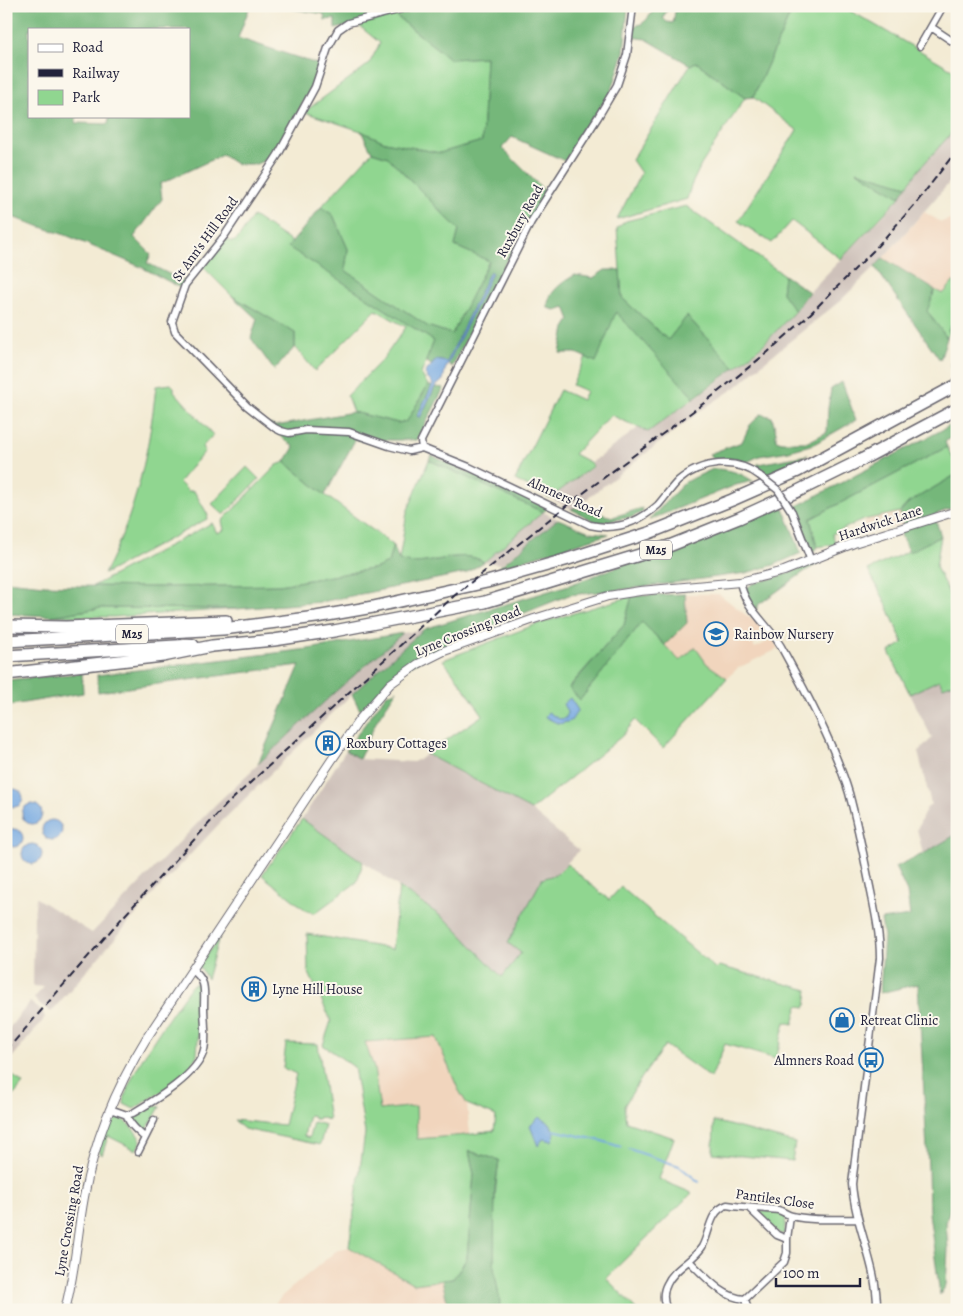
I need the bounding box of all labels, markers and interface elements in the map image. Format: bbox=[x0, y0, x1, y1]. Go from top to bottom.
legend bbox=[28, 28, 190, 118]
text: Road bbox=[72, 37, 104, 57]
text: Railway bbox=[72, 63, 120, 83]
text: Park bbox=[72, 87, 101, 107]
street label: Ruxbury Road bbox=[492, 181, 548, 261]
street label: St Ann's Hill Road bbox=[168, 192, 243, 285]
street label: Almners Road bbox=[524, 472, 606, 522]
street label: Hardwick Lane bbox=[836, 501, 924, 545]
road number: M25 bbox=[640, 540, 672, 560]
street label: Lyne Crossing Road bbox=[412, 601, 524, 661]
school or university icon: Rainbow Nursery bbox=[703, 621, 729, 647]
road number: M25 bbox=[116, 624, 148, 644]
place label: Rainbow Nursery bbox=[734, 625, 834, 644]
building icon: Roxbury Cottages bbox=[315, 730, 341, 756]
place label: Roxbury Cottages bbox=[346, 734, 447, 753]
building icon: Lyne Hill House bbox=[241, 976, 267, 1002]
place label: Lyne Hill House bbox=[272, 980, 363, 999]
shop icon: Retreat Clinic bbox=[829, 1007, 855, 1033]
place label: Retreat Clinic bbox=[860, 1011, 938, 1030]
bus stop icon: Almners Road bbox=[858, 1047, 884, 1073]
place label: Almners Road bbox=[773, 1051, 854, 1070]
street label: Lyne Crossing Road bbox=[50, 1164, 88, 1278]
street label: Pantiles Close bbox=[734, 1184, 816, 1214]
scale bar bbox=[776, 1256, 859, 1288]
text: 100 m bbox=[783, 1263, 820, 1283]

